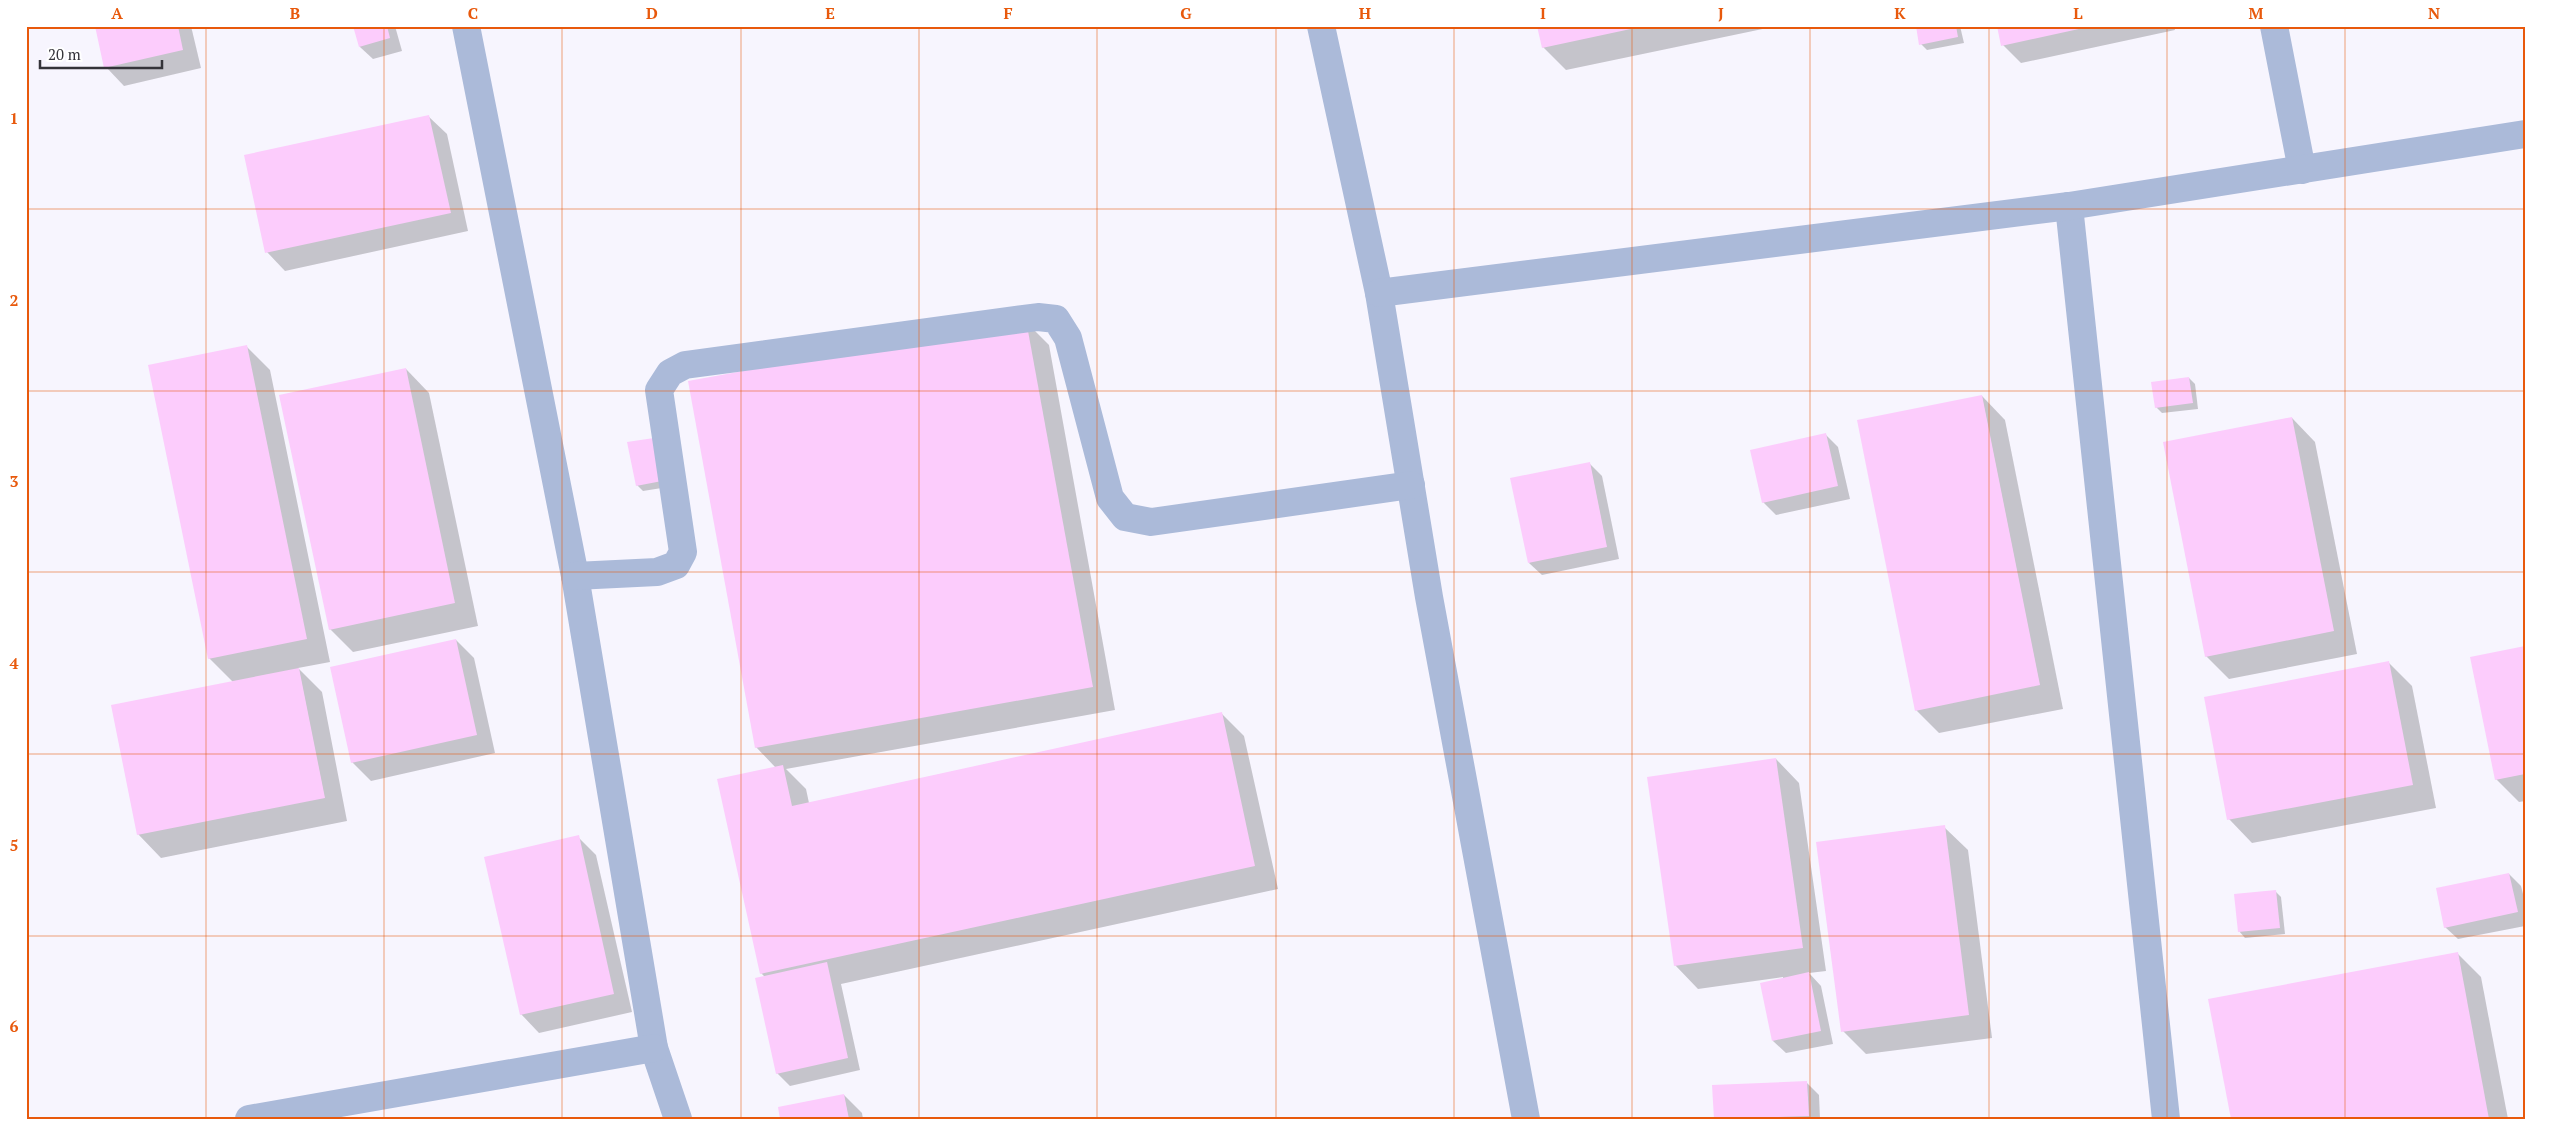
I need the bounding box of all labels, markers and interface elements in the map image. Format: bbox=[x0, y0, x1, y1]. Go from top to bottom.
text: A bbox=[111, 2, 123, 24]
text: B bbox=[290, 2, 300, 24]
text: C bbox=[468, 2, 478, 24]
text: D bbox=[646, 2, 658, 24]
text: E bbox=[825, 2, 835, 24]
text: F bbox=[1003, 2, 1013, 24]
text: G bbox=[1180, 2, 1192, 24]
text: H bbox=[1359, 2, 1371, 24]
text: I bbox=[1540, 2, 1546, 24]
text: J bbox=[1718, 2, 1724, 24]
text: K bbox=[1894, 2, 1906, 24]
text: L bbox=[2073, 2, 2083, 24]
text: M bbox=[2249, 2, 2264, 24]
text: N bbox=[2428, 2, 2440, 24]
scale bar bbox=[40, 38, 162, 70]
text: 20 m bbox=[48, 44, 81, 64]
text: 1 bbox=[9, 107, 19, 129]
text: 2 bbox=[9, 289, 19, 311]
text: 3 bbox=[9, 470, 19, 492]
text: 4 bbox=[9, 652, 19, 674]
text: 5 bbox=[9, 834, 19, 856]
text: 6 bbox=[9, 1015, 19, 1037]

